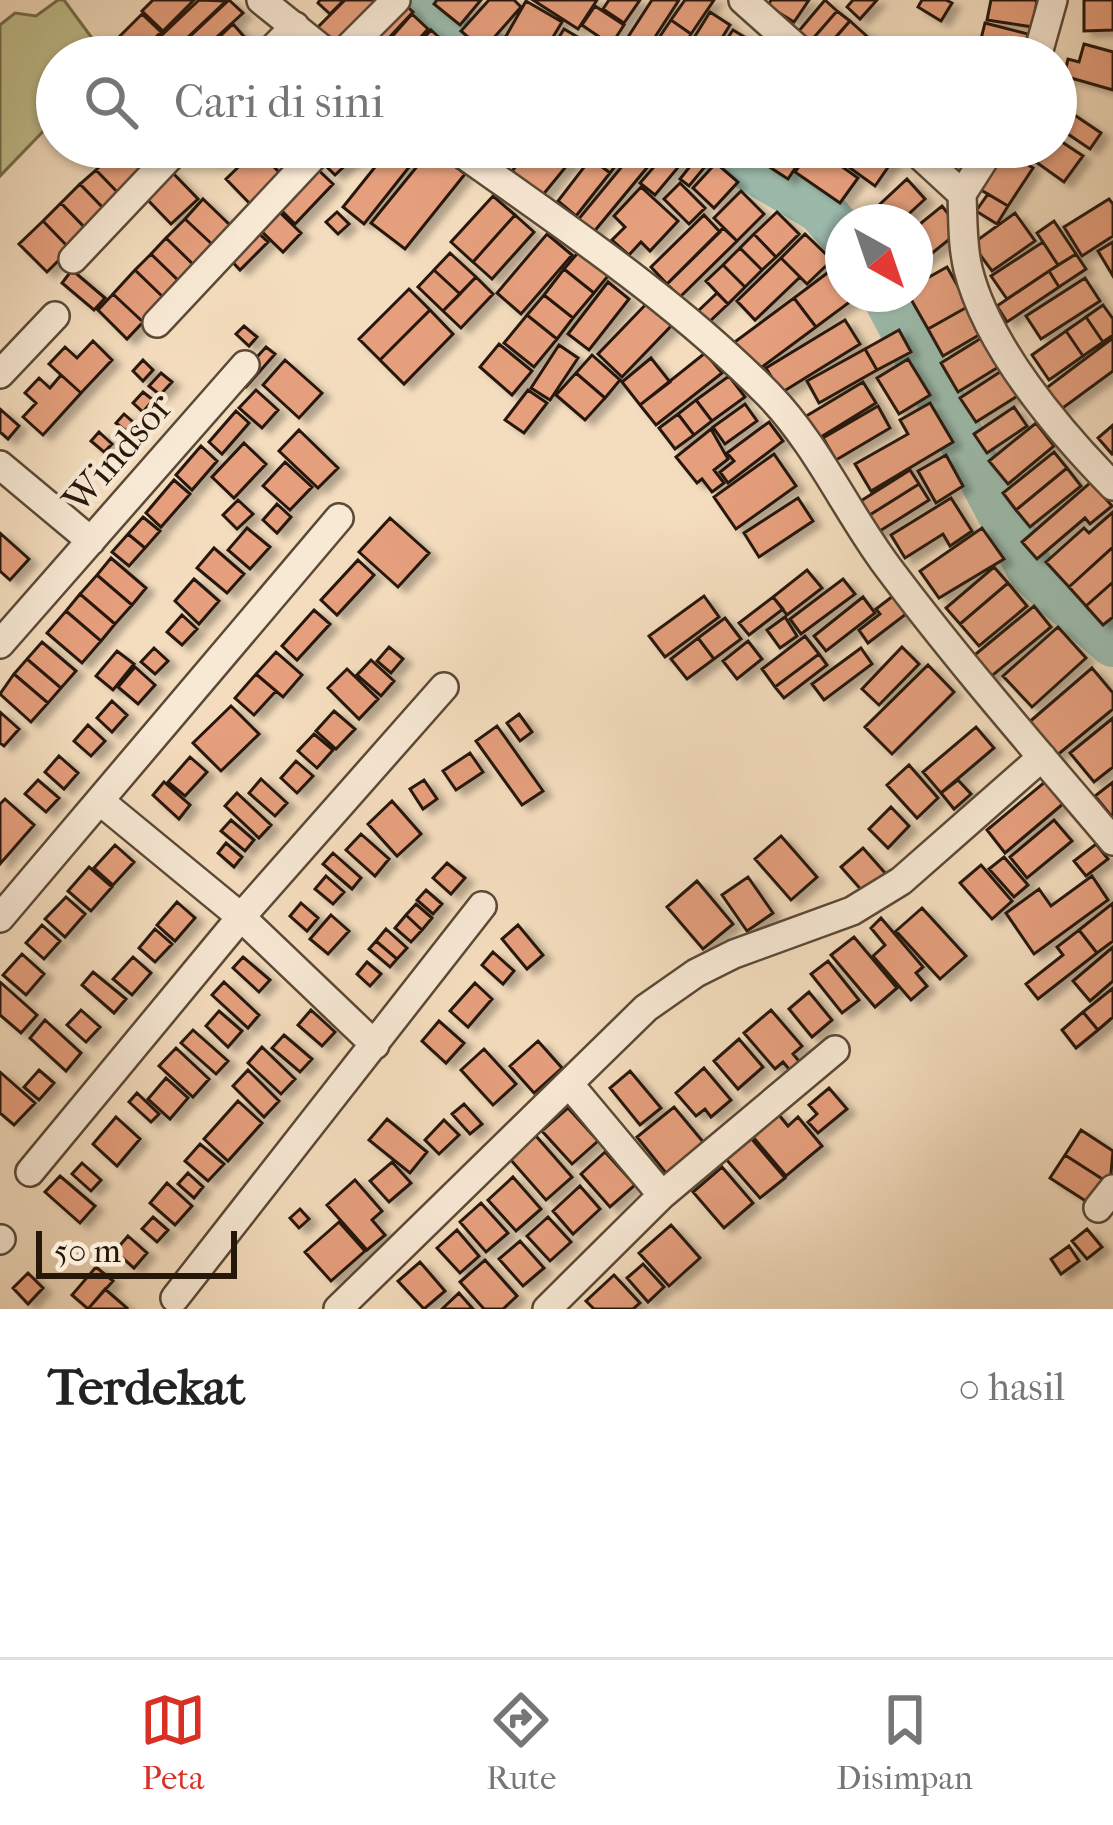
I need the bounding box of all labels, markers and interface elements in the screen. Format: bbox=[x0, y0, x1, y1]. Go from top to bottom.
search box bbox=[36, 36, 1077, 168]
icon: search bbox=[78, 69, 144, 135]
text: Cari di sini bbox=[174, 76, 384, 129]
north arrow bbox=[825, 204, 933, 312]
street label: Windsor bbox=[53, 383, 183, 523]
scale bar bbox=[36, 1225, 237, 1278]
text: 50 m bbox=[54, 1232, 121, 1271]
text: Terdekat bbox=[48, 1357, 245, 1417]
text: 0 hasil bbox=[958, 1364, 1065, 1410]
tab: Peta bbox=[140, 1687, 206, 1798]
tab: Rute bbox=[486, 1687, 556, 1798]
tab: Disimpan bbox=[836, 1687, 973, 1798]

